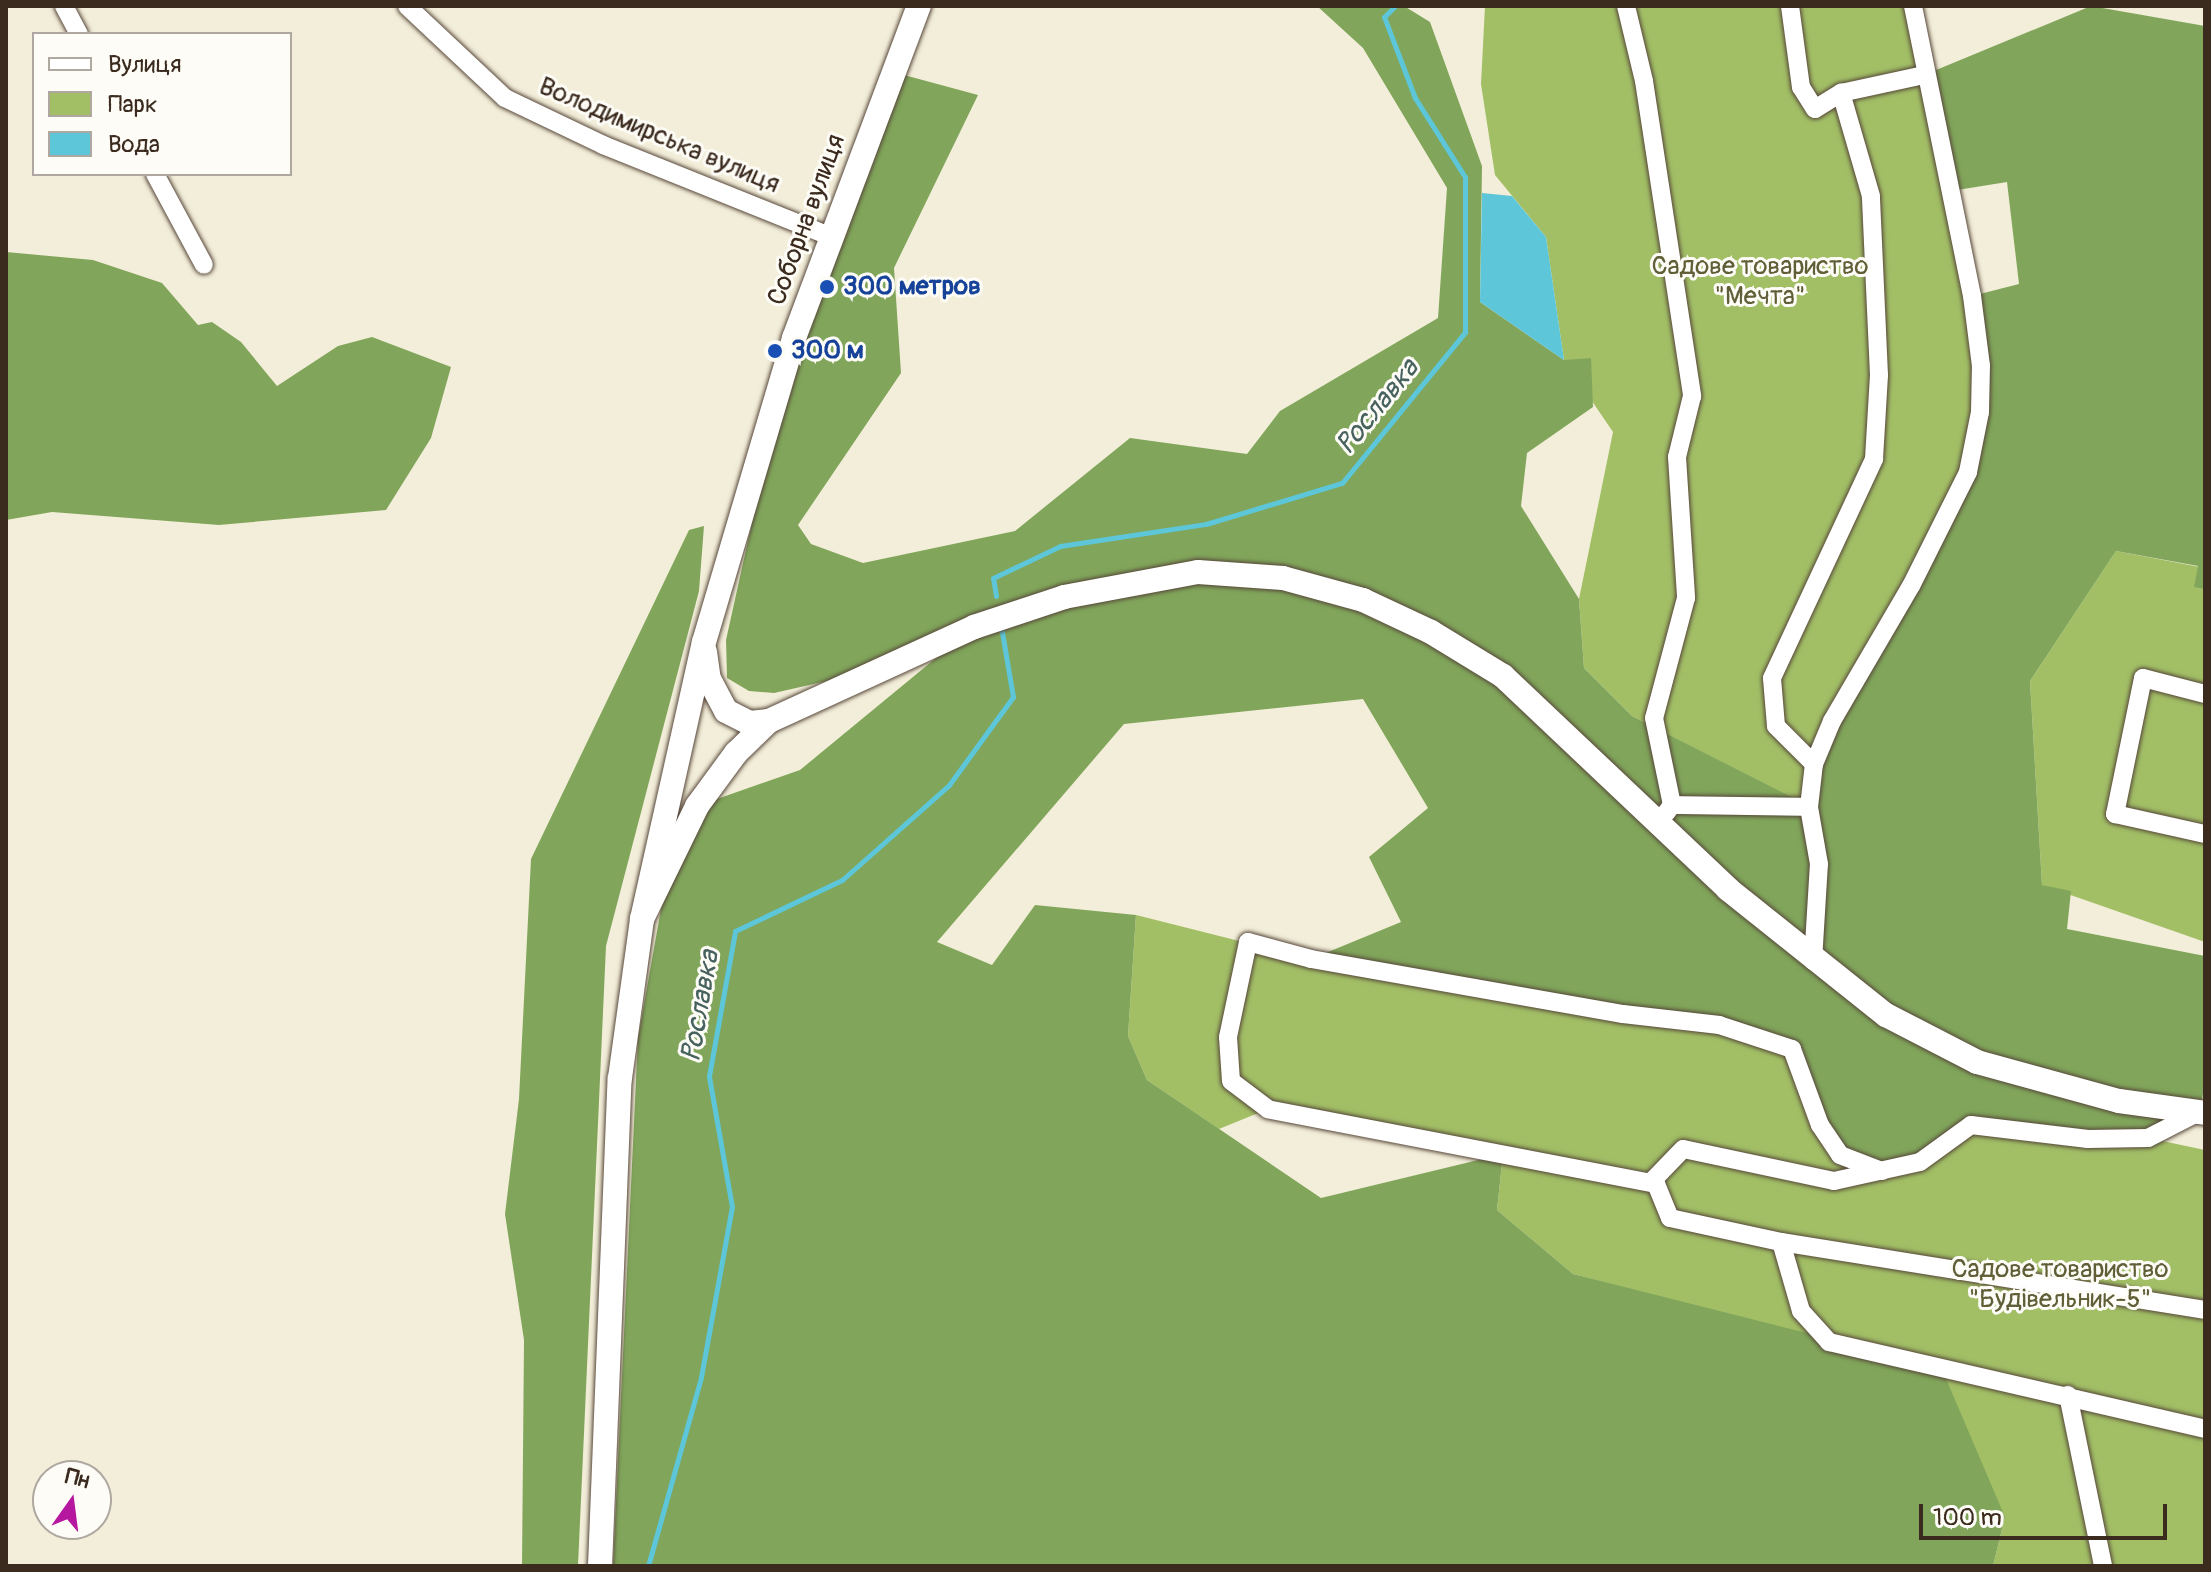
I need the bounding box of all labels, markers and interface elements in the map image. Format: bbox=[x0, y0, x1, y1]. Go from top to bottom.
legend bbox=[32, 32, 292, 176]
text: Вулиця bbox=[108, 50, 181, 79]
street label: Володимирська вулиця bbox=[534, 71, 784, 201]
text: Парк bbox=[108, 90, 157, 119]
text: Вода bbox=[108, 130, 160, 159]
street label: Соборна вулиця bbox=[762, 130, 852, 310]
park label: Садове товариство "Мечта" bbox=[1651, 251, 1869, 312]
place label: 300 метров bbox=[843, 271, 981, 303]
marker: 300 метров bbox=[818, 278, 836, 296]
place label: 300 м bbox=[791, 335, 864, 367]
marker: 300 м bbox=[766, 342, 784, 360]
water label: Рославка bbox=[1330, 353, 1426, 461]
water label: Рославка bbox=[675, 948, 727, 1064]
park label: Садове товариство "Будівельник-5" bbox=[1951, 1254, 2169, 1316]
north arrow bbox=[32, 1460, 112, 1540]
text: Пн bbox=[62, 1462, 92, 1495]
scale bar bbox=[1923, 1488, 2171, 1538]
text: 100 m bbox=[1933, 1503, 2002, 1532]

